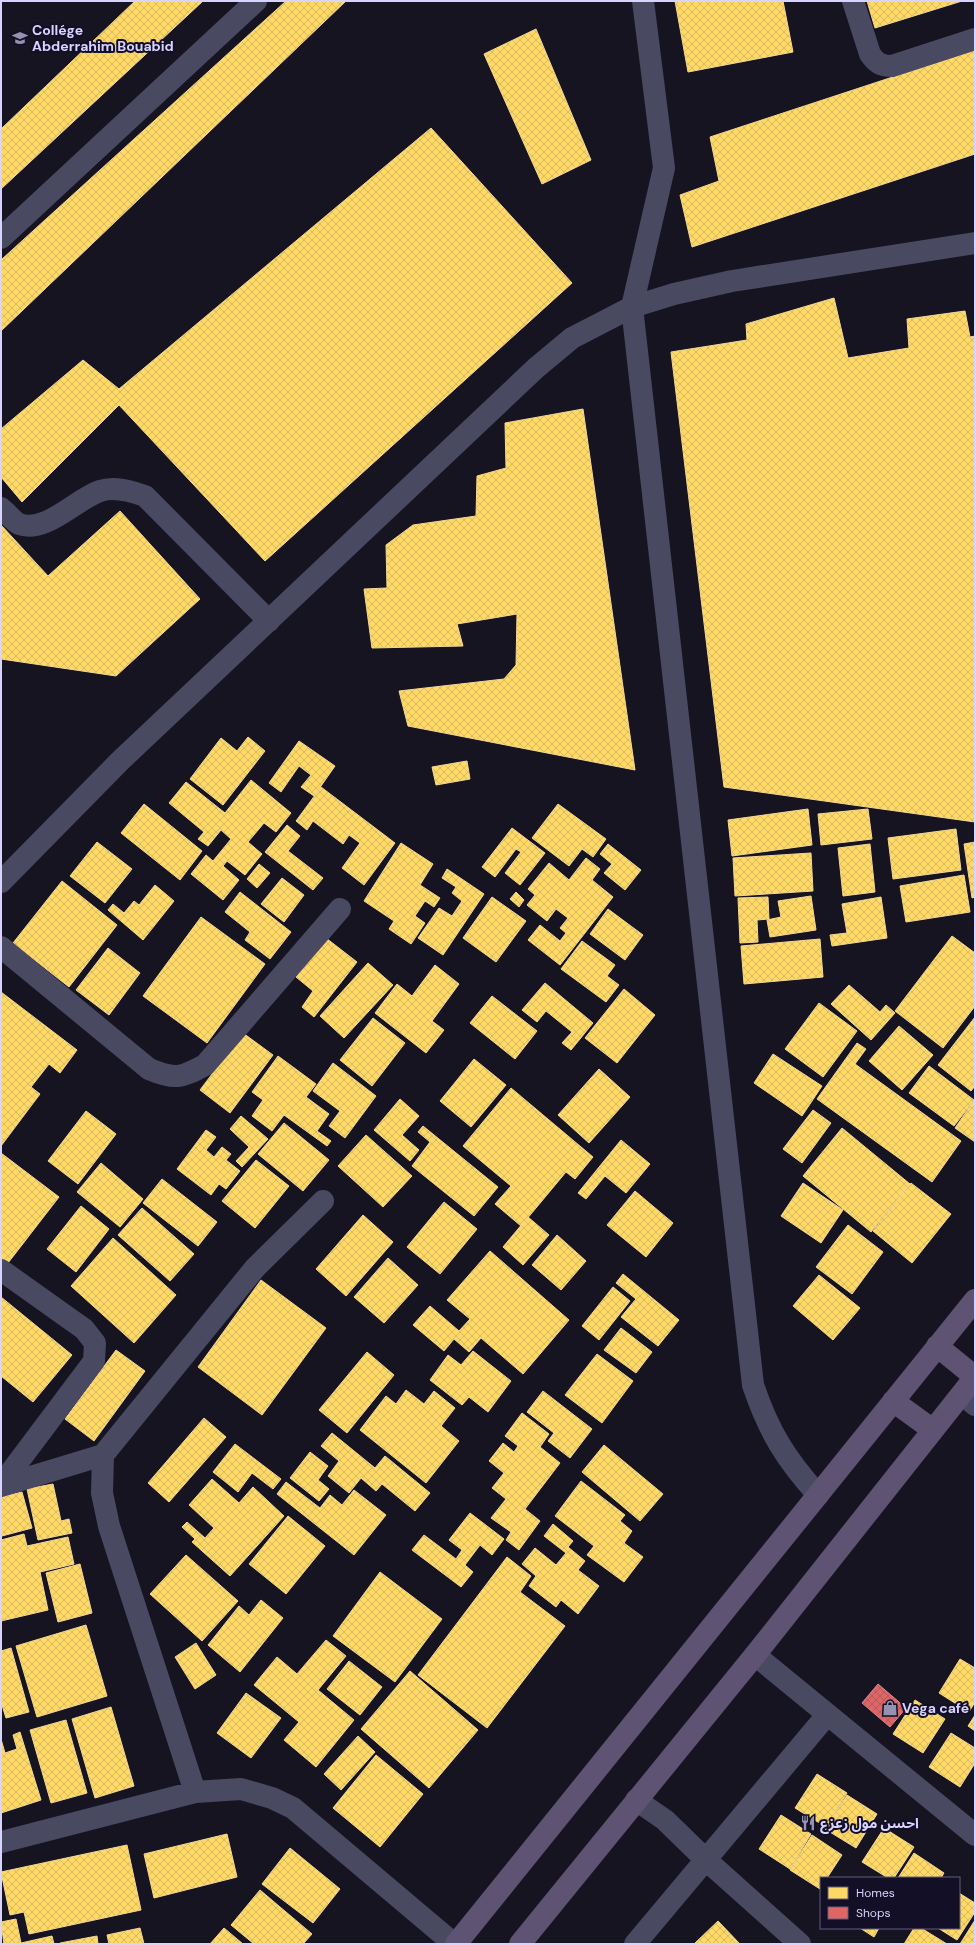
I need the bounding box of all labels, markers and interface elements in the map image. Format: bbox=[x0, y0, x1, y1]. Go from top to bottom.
place label: Collége Abderrahim Bouabid bbox=[32, 21, 174, 55]
school or university icon: Collége Abderrahim Bouabid bbox=[11, 29, 29, 47]
shop icon: Vega café bbox=[881, 1699, 899, 1717]
place label: Vega café bbox=[902, 1699, 969, 1717]
restaurant icon: احسن مول زعزع bbox=[799, 1814, 817, 1832]
place label: احسن مول زعزع bbox=[820, 1814, 919, 1834]
legend bbox=[820, 1877, 960, 1929]
text: Homes bbox=[856, 1885, 895, 1901]
text: Shops bbox=[856, 1905, 891, 1921]

